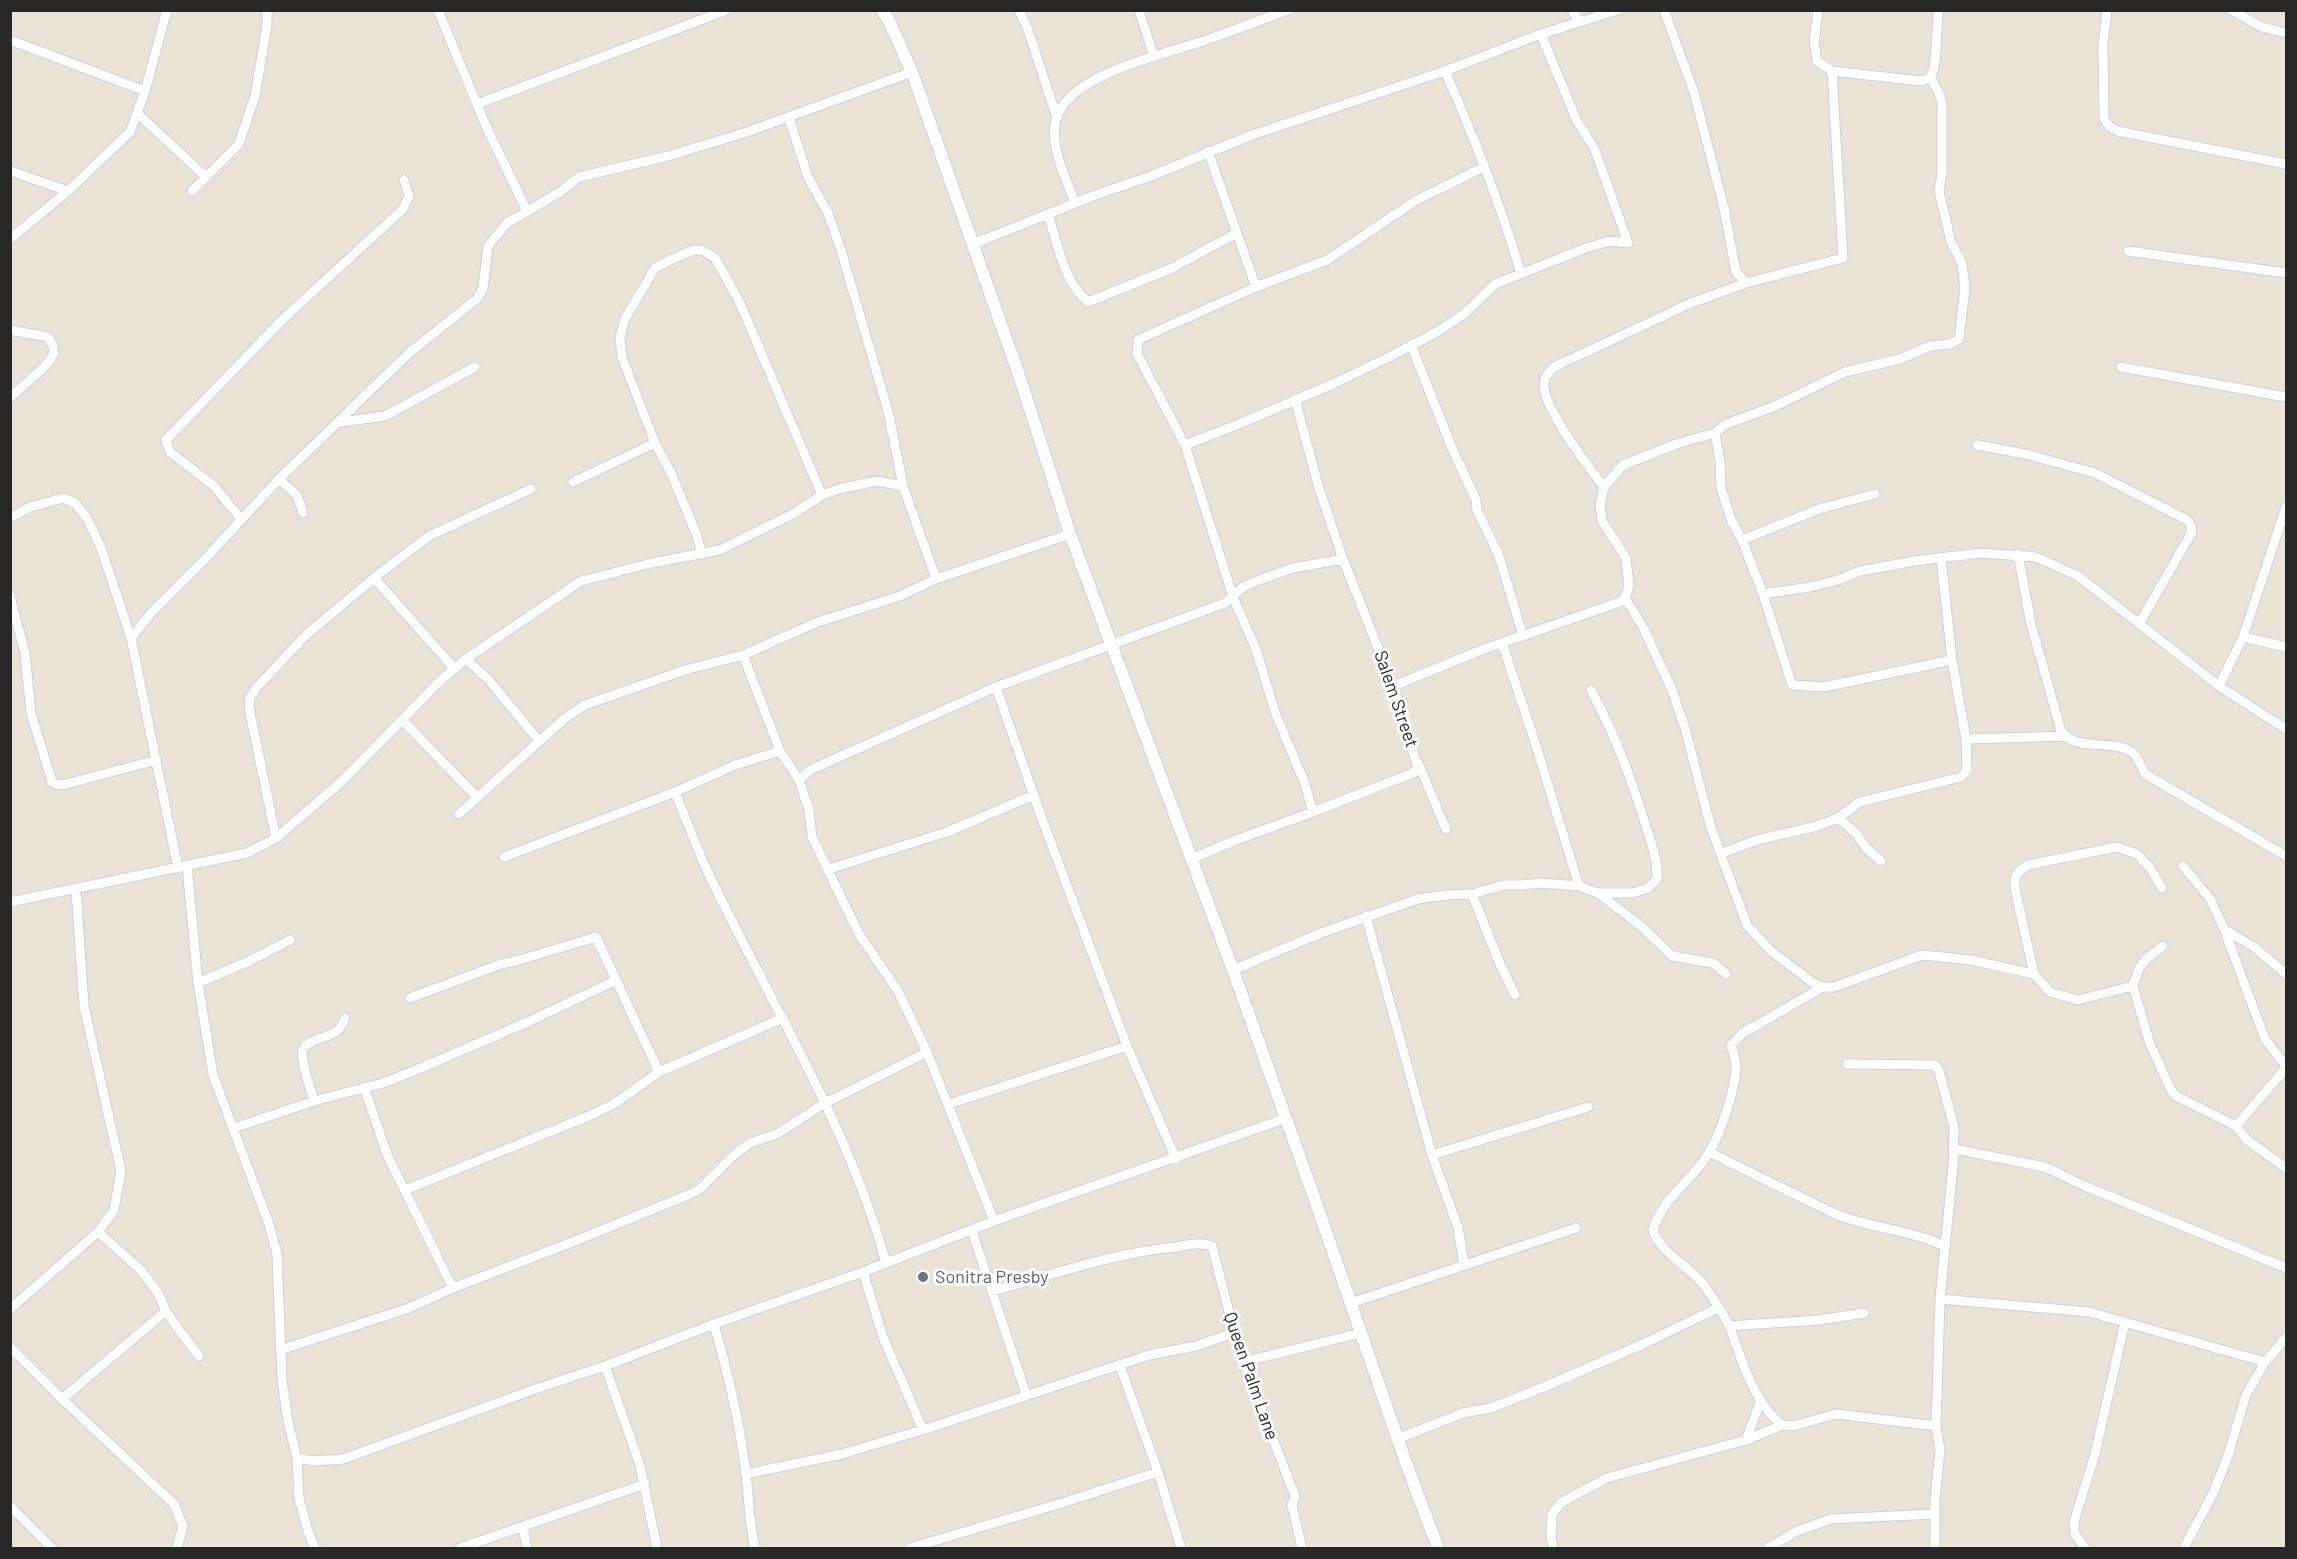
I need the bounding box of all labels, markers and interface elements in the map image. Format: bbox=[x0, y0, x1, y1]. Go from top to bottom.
street label: Salem Street bbox=[1370, 647, 1424, 750]
place label: Sonitra Presby bbox=[935, 1265, 1049, 1287]
marker: Sonitra Presby bbox=[916, 1270, 930, 1284]
street label: Queen Palm Lane bbox=[1220, 1309, 1284, 1442]

